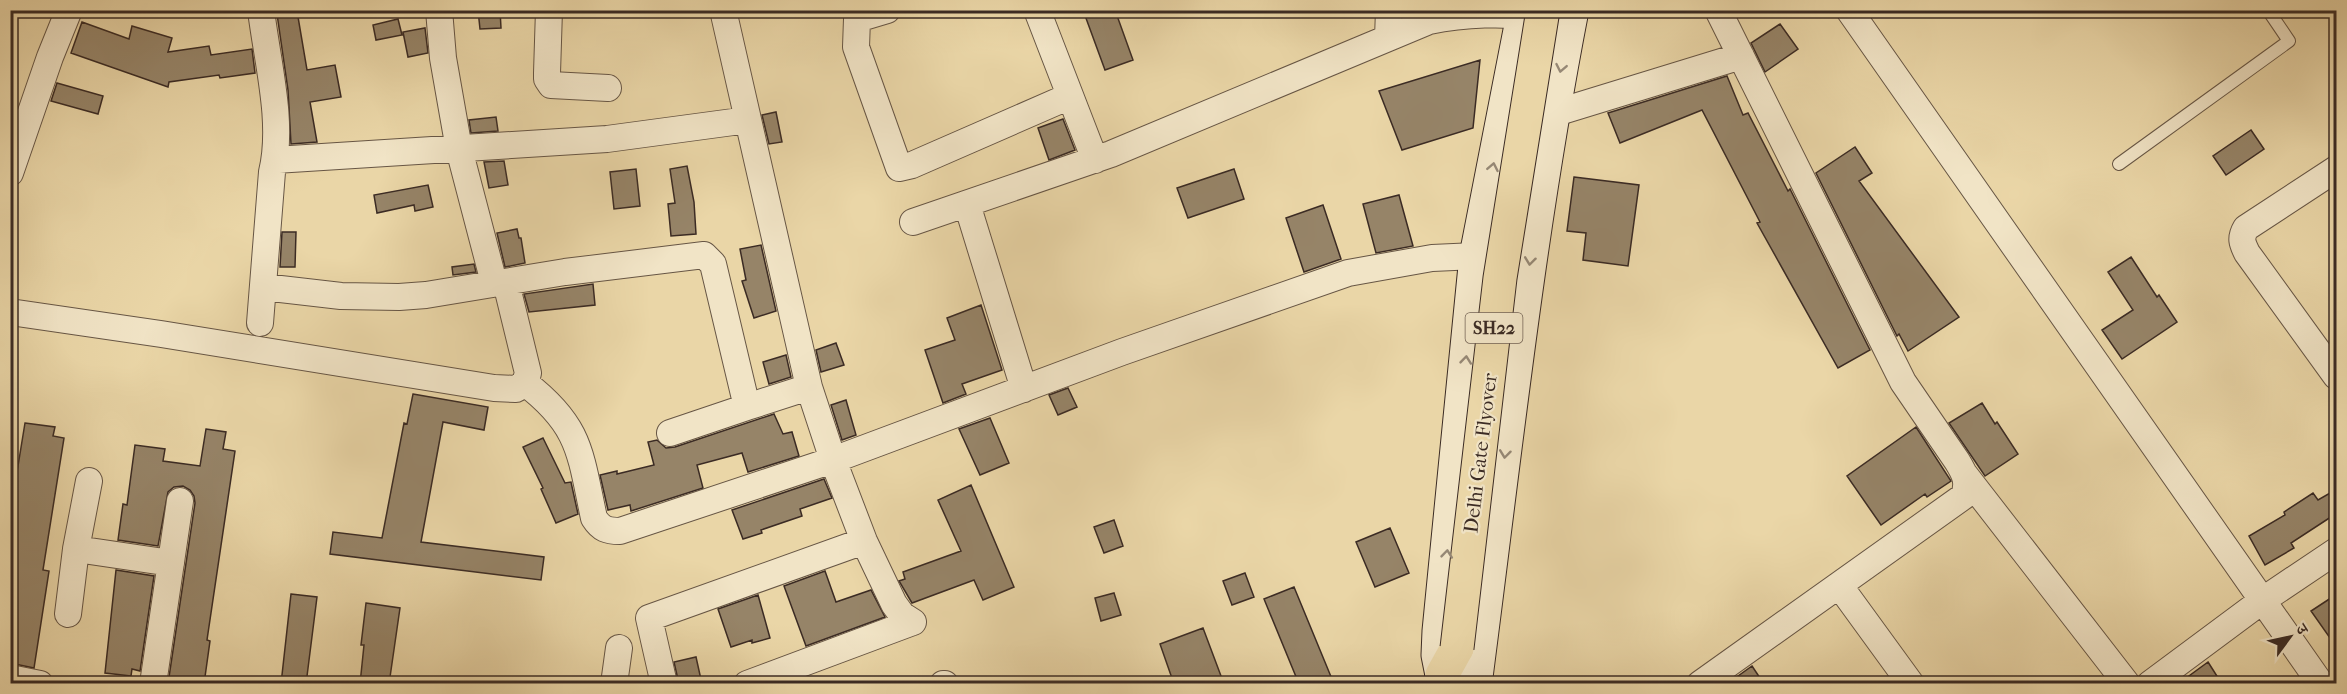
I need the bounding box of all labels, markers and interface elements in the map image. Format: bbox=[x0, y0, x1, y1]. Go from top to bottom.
one-way arrow bbox=[1555, 63, 1568, 73]
one-way arrow bbox=[1486, 162, 1499, 172]
one-way arrow bbox=[1525, 256, 1537, 265]
road number: SH22 bbox=[1466, 313, 1522, 343]
one-way arrow bbox=[1459, 355, 1472, 364]
street label: Delhi Gate Flyover bbox=[1459, 371, 1502, 534]
one-way arrow bbox=[1499, 449, 1512, 458]
one-way arrow bbox=[1440, 549, 1453, 558]
north arrow bbox=[2260, 607, 2320, 667]
text: उ bbox=[2291, 620, 2313, 639]

